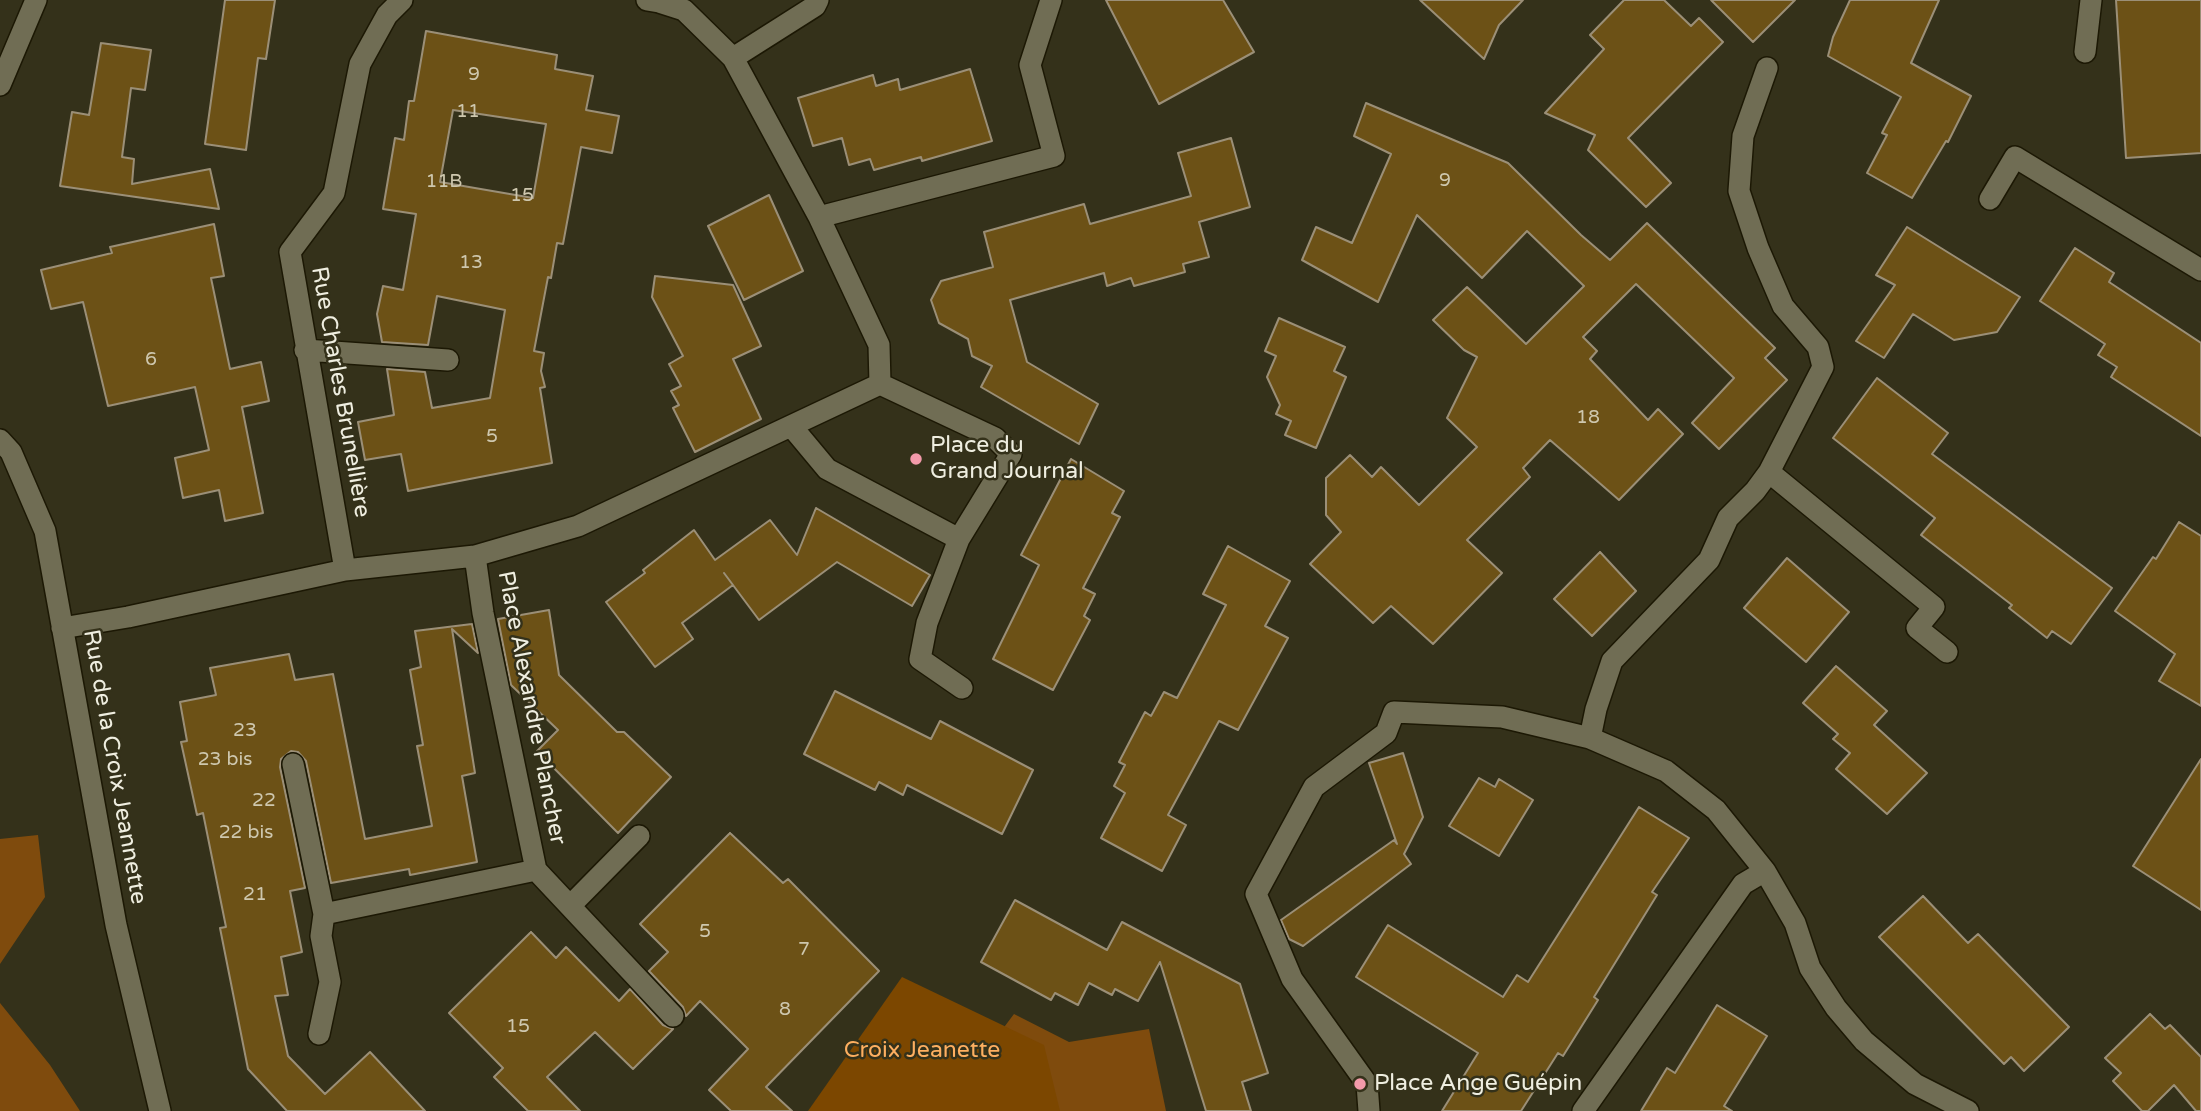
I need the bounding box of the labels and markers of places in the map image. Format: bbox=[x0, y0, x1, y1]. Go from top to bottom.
place label: Place du Grand Journal bbox=[930, 432, 1084, 486]
marker: Place du Grand Journal bbox=[908, 451, 924, 467]
place label: Place Ange Guépin bbox=[1374, 1070, 1582, 1098]
marker: Place Ange Guépin bbox=[1352, 1076, 1368, 1092]

